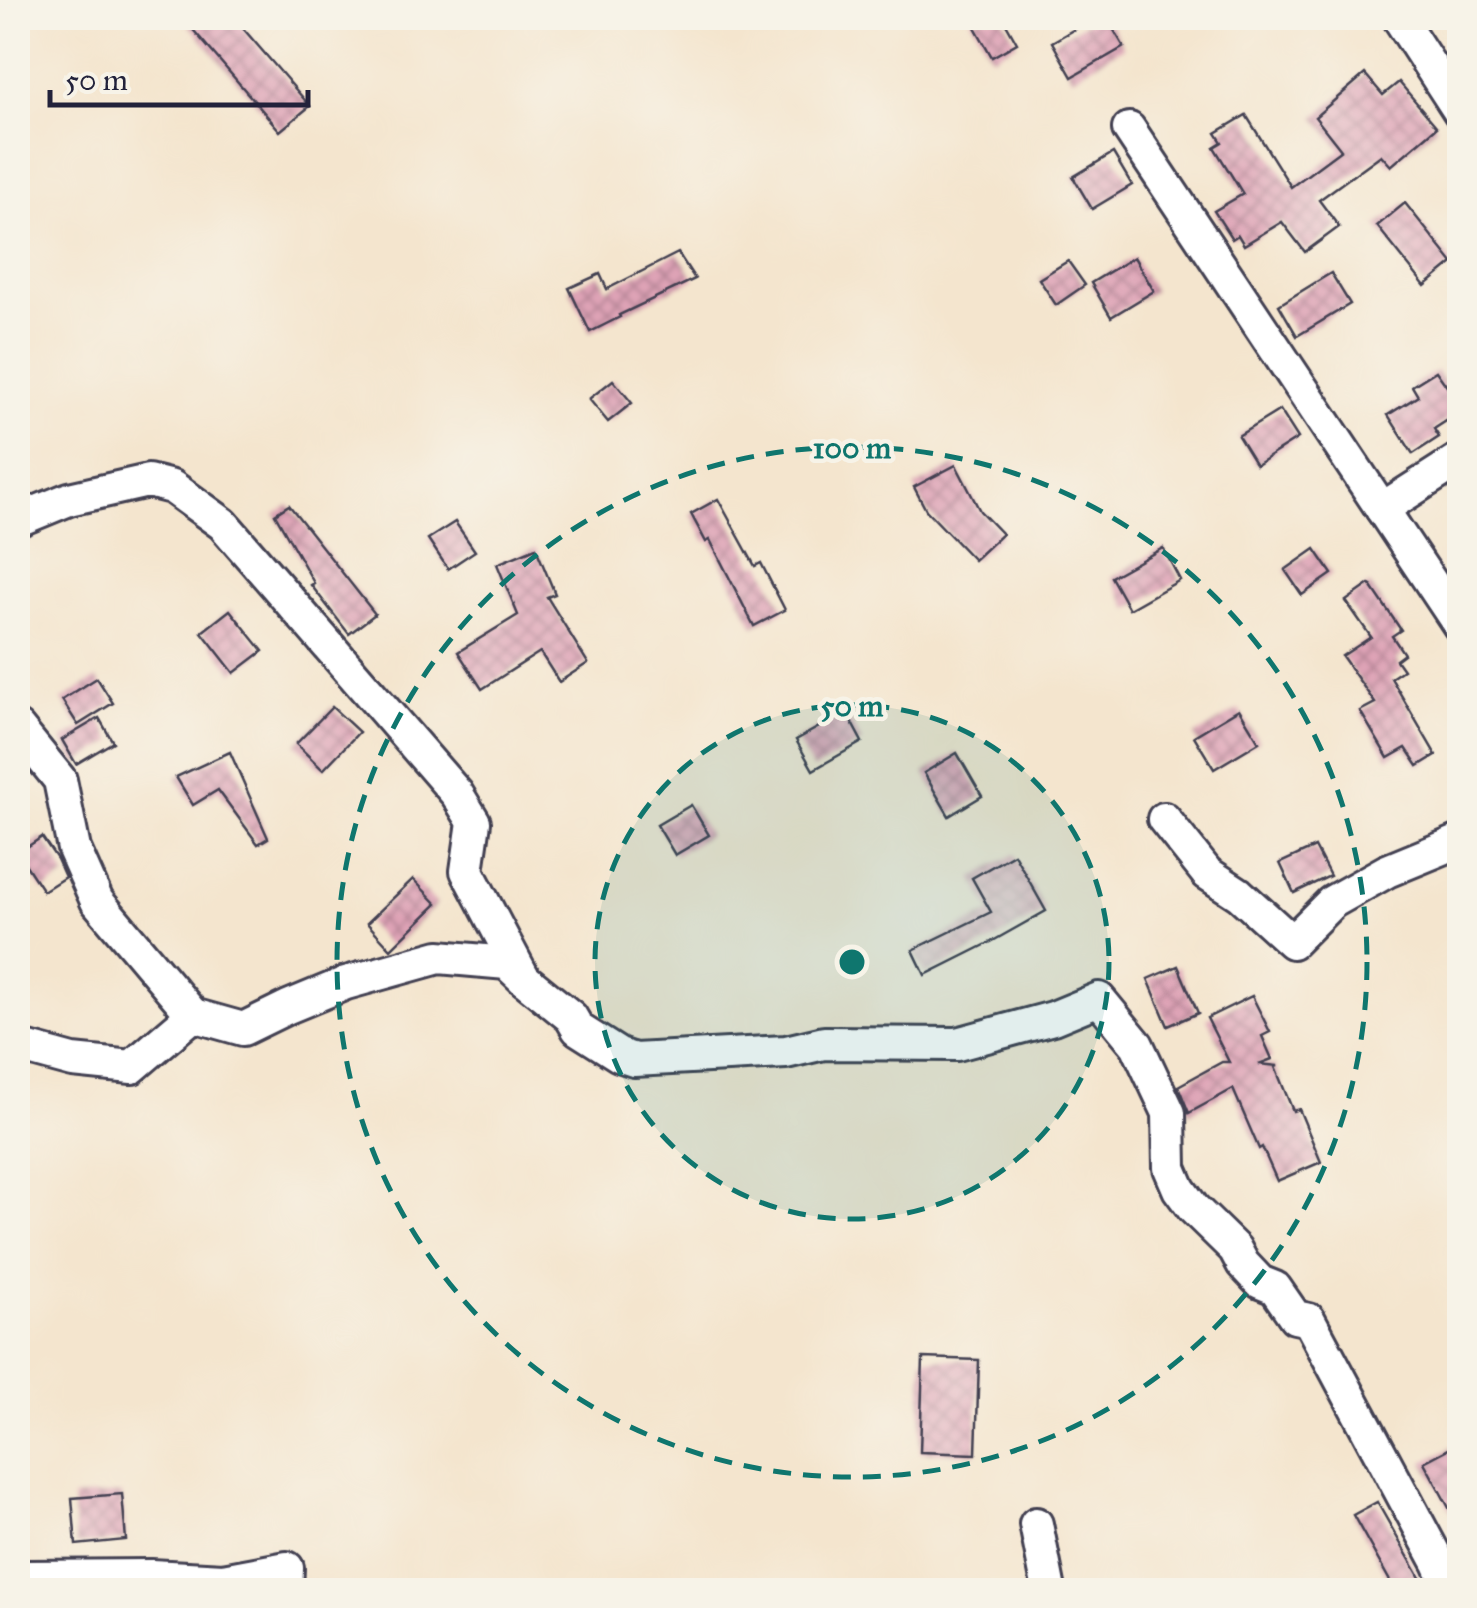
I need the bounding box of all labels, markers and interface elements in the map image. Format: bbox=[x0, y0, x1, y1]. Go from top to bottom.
scale bar bbox=[50, 45, 308, 107]
text: 50 m bbox=[65, 62, 128, 98]
text: 100 m bbox=[813, 430, 892, 466]
text: 50 m bbox=[820, 688, 884, 724]
centre of rings bbox=[834, 944, 870, 980]

